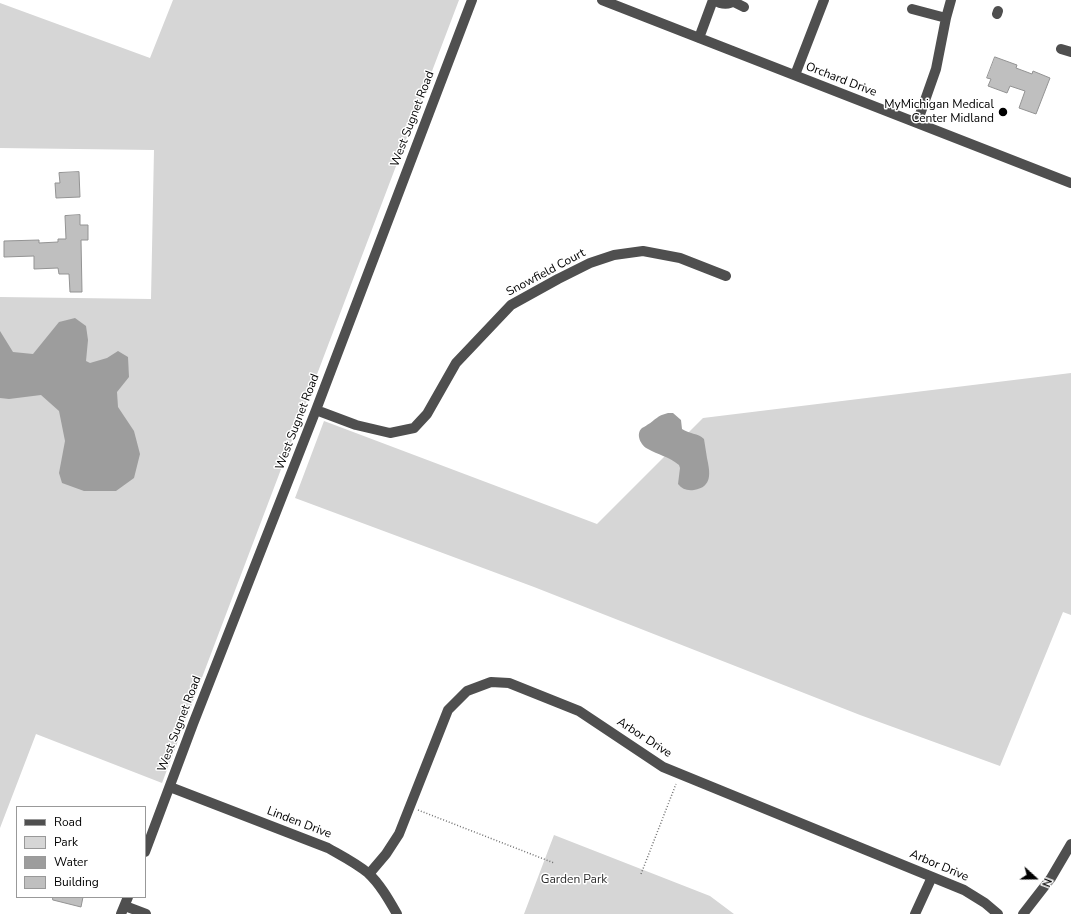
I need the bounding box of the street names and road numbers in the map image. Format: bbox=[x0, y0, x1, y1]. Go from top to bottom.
street label: Orchard Drive bbox=[803, 60, 879, 100]
street label: West Sugnet Road bbox=[388, 69, 438, 169]
street label: Snowfield Court bbox=[504, 246, 588, 300]
street label: West Sugnet Road bbox=[273, 372, 323, 472]
street label: West Sugnet Road bbox=[155, 674, 205, 774]
street label: Arbor Drive bbox=[614, 715, 674, 761]
street label: Linden Drive bbox=[265, 804, 333, 842]
street label: Arbor Drive bbox=[907, 847, 971, 885]

